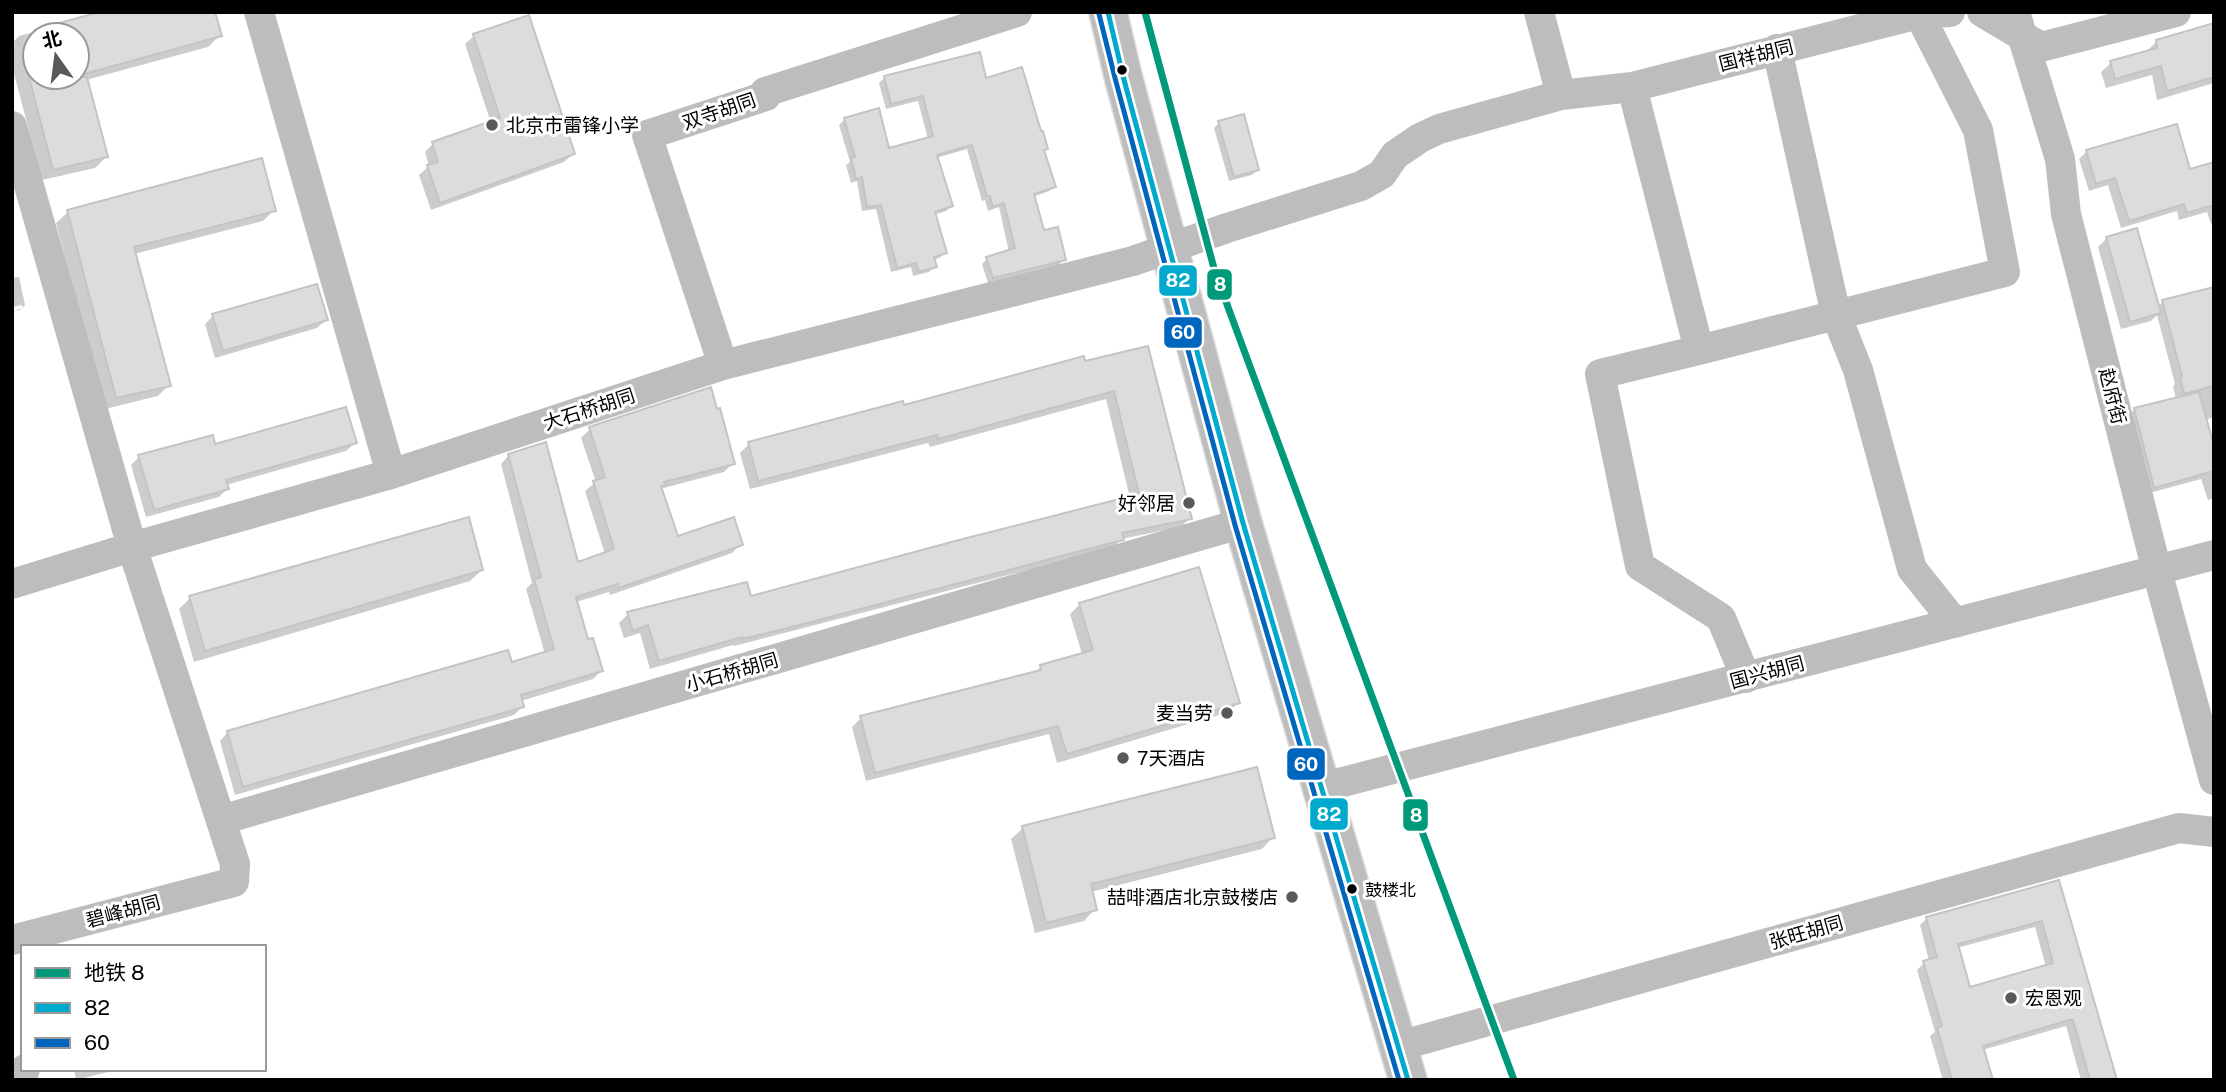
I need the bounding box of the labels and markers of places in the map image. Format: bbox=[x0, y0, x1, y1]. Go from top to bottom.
unlabelled marker bbox=[1115, 63, 1129, 77]
place label: 北京市雷锋小学 bbox=[506, 114, 639, 136]
marker: 北京市雷锋小学 bbox=[484, 117, 500, 133]
place label: 好邻居 bbox=[1118, 492, 1175, 514]
marker: 好邻居 bbox=[1181, 495, 1197, 511]
place label: 麦当劳 bbox=[1156, 702, 1213, 724]
marker: 麦当劳 bbox=[1219, 705, 1235, 721]
place label: 7天酒店 bbox=[1137, 747, 1205, 769]
marker: 7天酒店 bbox=[1115, 750, 1131, 766]
place label: 鼓楼北 bbox=[1365, 880, 1416, 900]
marker: 鼓楼北 bbox=[1345, 882, 1359, 896]
place label: 喆啡酒店北京鼓楼店 bbox=[1107, 886, 1278, 908]
marker: 喆啡酒店北京鼓楼店 bbox=[1284, 889, 1300, 905]
place label: 宏恩观 bbox=[2025, 987, 2082, 1009]
marker: 宏恩观 bbox=[2003, 990, 2019, 1006]

